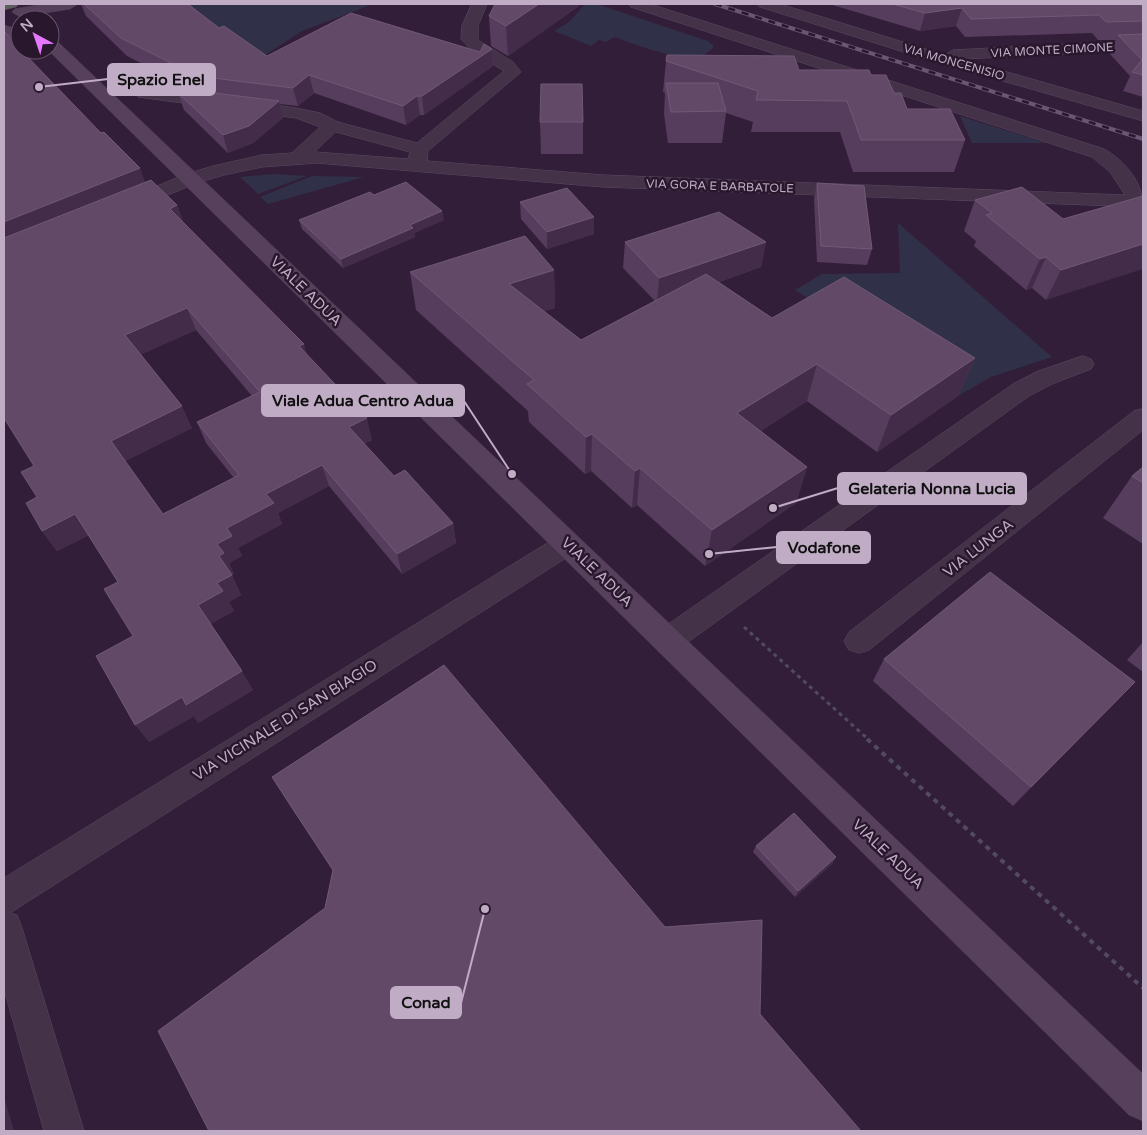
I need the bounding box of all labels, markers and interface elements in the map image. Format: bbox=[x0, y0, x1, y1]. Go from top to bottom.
north arrow bbox=[10, 10, 60, 60]
text: N bbox=[17, 15, 37, 36]
street label: VIA MONTE CIMONE bbox=[990, 40, 1114, 60]
street label: VIA MONCENISIO bbox=[902, 41, 1006, 83]
callout: Spazio Enel bbox=[108, 64, 215, 95]
text: Spazio Enel bbox=[117, 70, 205, 90]
street label: VIA GORA E BARBATOLE bbox=[646, 176, 794, 196]
street label: VIALE ADUA bbox=[266, 252, 346, 330]
callout: Viale Adua Centro Adua bbox=[262, 385, 464, 416]
text: Viale Adua Centro Adua bbox=[272, 391, 454, 411]
callout: Gelateria Nonna Lucia bbox=[838, 473, 1026, 504]
text: Gelateria Nonna Lucia bbox=[848, 479, 1016, 499]
street label: VIA LUNGA bbox=[939, 515, 1017, 581]
callout: Vodafone bbox=[777, 532, 870, 563]
street label: VIALE ADUA bbox=[557, 533, 637, 611]
text: Vodafone bbox=[787, 538, 861, 558]
street label: VIA VICINALE DI SAN BIAGIO bbox=[190, 656, 380, 784]
street label: VIALE ADUA bbox=[848, 815, 928, 893]
callout: Conad bbox=[391, 987, 461, 1018]
text: Conad bbox=[401, 993, 451, 1013]

